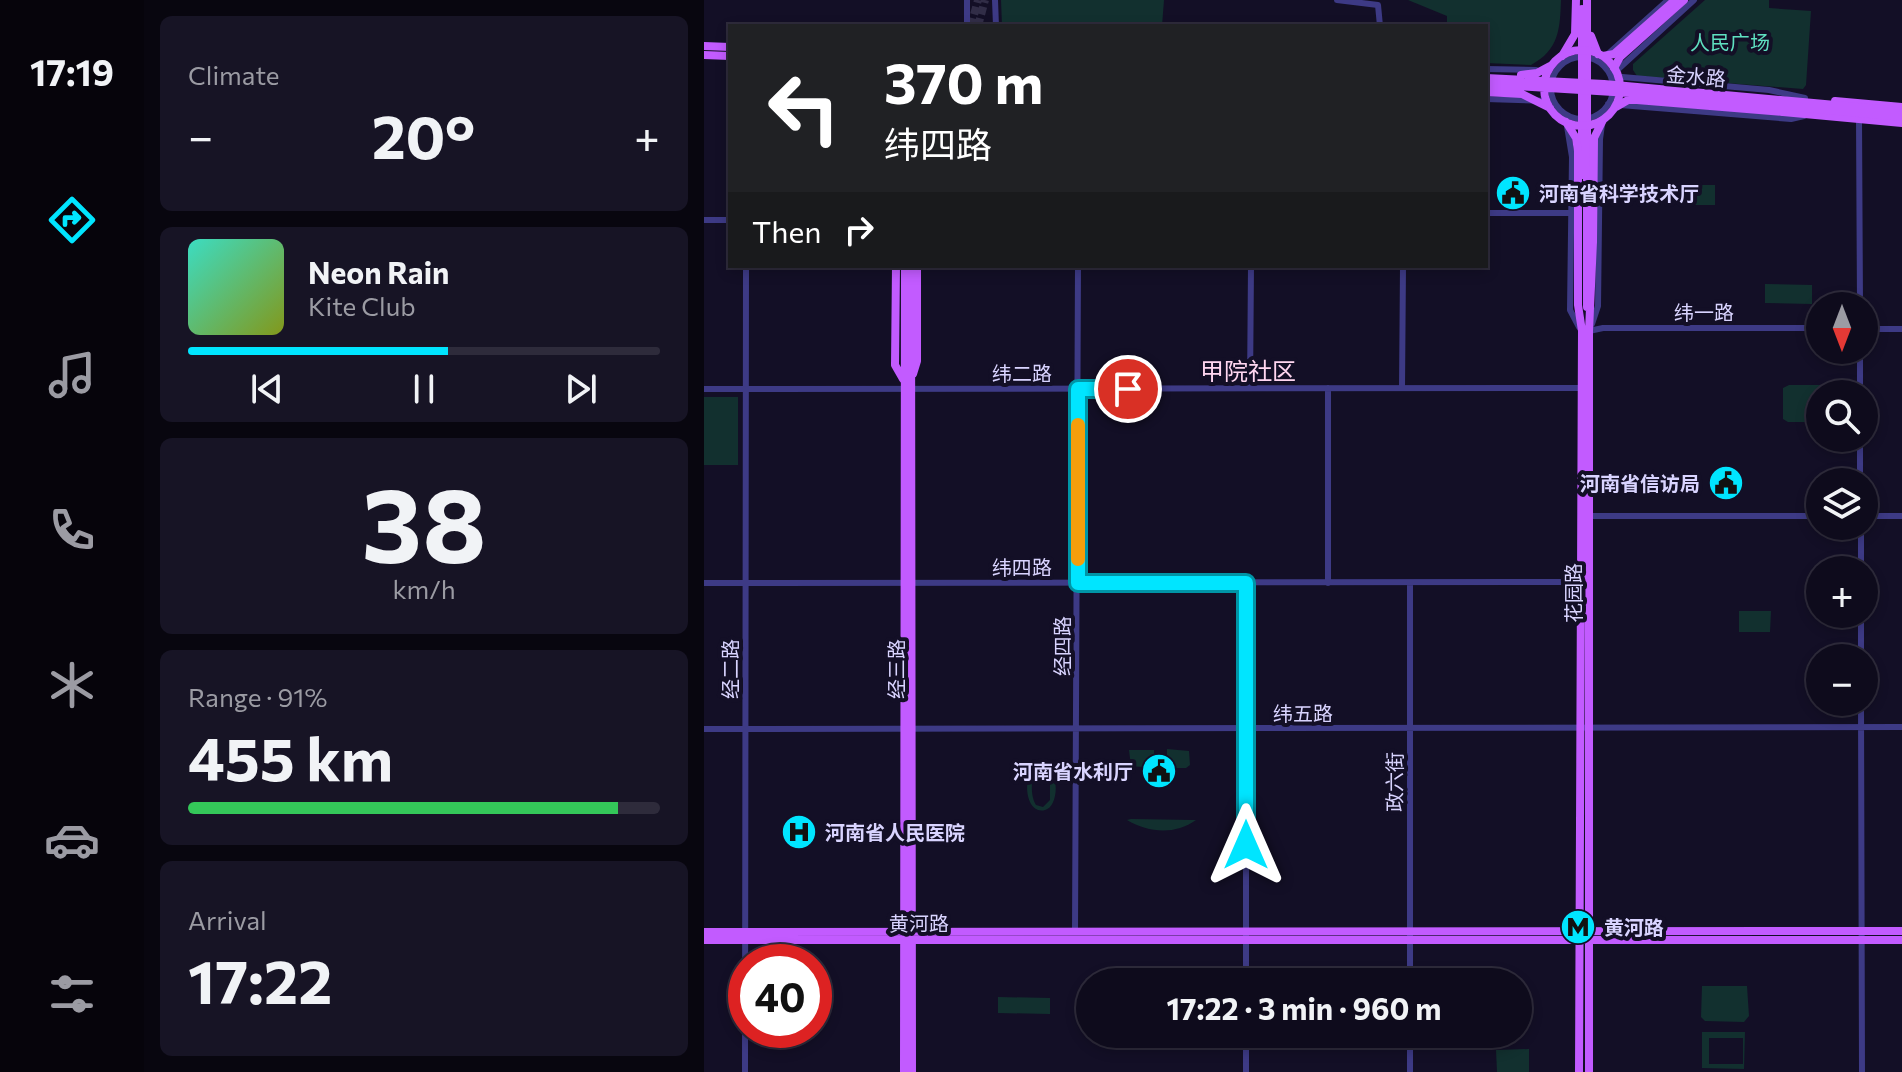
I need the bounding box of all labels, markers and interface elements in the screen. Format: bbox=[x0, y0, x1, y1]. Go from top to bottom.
park label: 人民广场 bbox=[1690, 30, 1770, 54]
text: 370 m bbox=[884, 47, 1043, 116]
text: 17:19 bbox=[30, 49, 114, 93]
icon: left bbox=[752, 56, 856, 160]
text: Climate bbox=[188, 59, 280, 90]
street label: 金水路 bbox=[1665, 61, 1727, 91]
text: 20° bbox=[372, 98, 475, 171]
text: − bbox=[188, 108, 213, 162]
text: + bbox=[634, 108, 660, 162]
text: 纬四路 bbox=[884, 121, 992, 165]
public building icon: 河南省科学技术厅 bbox=[1494, 174, 1532, 212]
place label: 河南省科学技术厅 bbox=[1539, 181, 1699, 205]
icon: directions bbox=[44, 192, 100, 248]
icon: right bbox=[837, 208, 881, 252]
text: Then bbox=[752, 212, 821, 249]
text: Neon Rain bbox=[308, 253, 449, 290]
text: Kite Club bbox=[308, 290, 416, 321]
north arrow bbox=[1806, 292, 1878, 364]
map controls bbox=[1806, 292, 1878, 716]
street label: 纬一路 bbox=[1674, 300, 1734, 324]
icon: music bbox=[44, 347, 100, 403]
pin bbox=[1094, 355, 1162, 423]
district label: 甲院社区 bbox=[1200, 356, 1296, 385]
street label: 纬二路 bbox=[992, 361, 1052, 385]
icon: previous bbox=[245, 367, 289, 411]
icon: pause bbox=[402, 367, 446, 411]
icon: next bbox=[559, 367, 603, 411]
icon: arrive bbox=[1106, 367, 1150, 411]
button: search bbox=[1806, 380, 1878, 452]
text: 38 bbox=[362, 457, 486, 584]
public building icon: 河南省信访局 bbox=[1707, 464, 1745, 502]
button: layers bbox=[1806, 468, 1878, 540]
place label: 河南省信访局 bbox=[1580, 471, 1700, 495]
icon: phone bbox=[44, 502, 100, 558]
street label: 纬四路 bbox=[992, 555, 1052, 579]
button: + bbox=[1806, 556, 1878, 628]
street label: 花园路 bbox=[1561, 563, 1585, 623]
text: km/h bbox=[392, 573, 456, 604]
street label: 经四路 bbox=[1050, 616, 1074, 676]
street label: 经二路 bbox=[718, 639, 742, 699]
street label: 经三路 bbox=[884, 639, 908, 699]
button: − bbox=[1806, 644, 1878, 716]
icon: climate bbox=[44, 657, 100, 713]
text: Range · 91% bbox=[188, 681, 327, 712]
street label: 纬五路 bbox=[1273, 701, 1333, 725]
text: 455 km bbox=[188, 720, 393, 793]
public building icon: 河南省水利厅 bbox=[1140, 752, 1178, 790]
street label: 政六街 bbox=[1382, 752, 1406, 812]
place label: 河南省水利厅 bbox=[1013, 759, 1133, 783]
position arrow bbox=[1204, 803, 1288, 887]
icon: car bbox=[44, 812, 100, 868]
hospital icon: 河南省人民医院 bbox=[780, 813, 818, 851]
place label: 河南省人民医院 bbox=[825, 820, 965, 844]
text: Arrival bbox=[188, 904, 267, 935]
metro station icon: 黄河路 bbox=[1559, 908, 1597, 946]
street label: 黄河路 bbox=[889, 911, 949, 935]
place label: 黄河路 bbox=[1604, 915, 1664, 939]
text: 17:22 bbox=[188, 943, 332, 1016]
speed limit sign: 40 bbox=[728, 944, 832, 1048]
icon: filters bbox=[44, 966, 100, 1022]
text: 17:22 · 3 min · 960 m bbox=[1167, 989, 1441, 1026]

